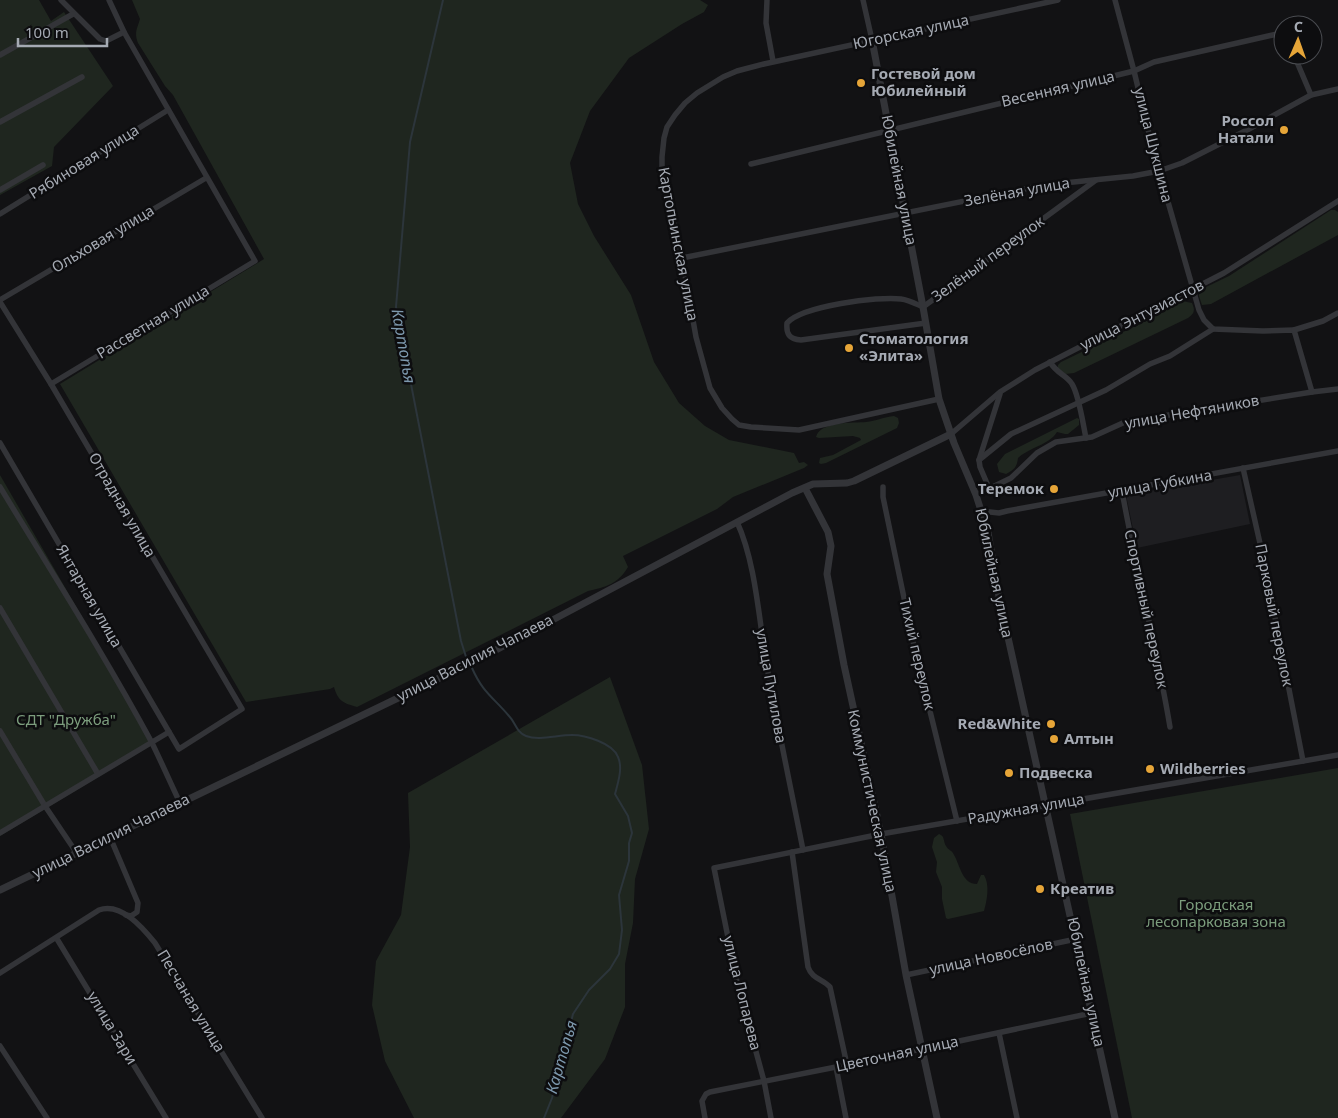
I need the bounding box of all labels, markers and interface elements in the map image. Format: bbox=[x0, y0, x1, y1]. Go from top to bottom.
street label: Югорская улица bbox=[851, 9, 971, 53]
scale bar bbox=[18, 15, 106, 47]
north arrow bbox=[1273, 15, 1323, 65]
text: С bbox=[1294, 17, 1303, 36]
text: 100 m bbox=[25, 22, 69, 42]
place label: Гостевой дом Юбилейный bbox=[871, 63, 976, 100]
street label: Весенняя улица bbox=[999, 65, 1116, 111]
marker: Гостевой дом Юбилейный bbox=[855, 77, 867, 89]
street label: улица Шукшина bbox=[1130, 85, 1178, 204]
place label: Россол Натали bbox=[1218, 110, 1274, 147]
street label: Юбилейная улица bbox=[878, 113, 922, 247]
street label: Рябиновая улица bbox=[25, 119, 142, 203]
marker: Россол Натали bbox=[1278, 124, 1290, 136]
street label: Картопьинская улица bbox=[654, 165, 704, 323]
street label: Зелёная улица bbox=[963, 172, 1071, 210]
street label: Ольховая улица bbox=[48, 200, 157, 277]
street label: Зелёный переулок bbox=[927, 211, 1048, 306]
street label: улица Энтузиастов bbox=[1076, 274, 1207, 354]
street label: Рассветная улица bbox=[93, 280, 212, 363]
water label: Картопья bbox=[387, 307, 421, 385]
place label: Стоматология «Элита» bbox=[859, 328, 968, 365]
marker: Стоматология «Элита» bbox=[843, 342, 855, 354]
street label: улица Нефтяников bbox=[1123, 389, 1260, 433]
street label: Отрадная улица bbox=[85, 449, 161, 560]
street label: улица Губкина bbox=[1106, 464, 1213, 502]
place label: Теремок bbox=[978, 478, 1045, 498]
marker: Теремок bbox=[1048, 483, 1060, 495]
street label: Юбилейная улица bbox=[971, 506, 1019, 640]
street label: Спортивный переулок bbox=[1120, 527, 1174, 690]
street label: Янтарная улица bbox=[52, 540, 127, 651]
street label: Парковый переулок bbox=[1251, 542, 1299, 688]
street label: Тихий переулок bbox=[895, 596, 941, 712]
street label: улица Василия Чапаева bbox=[393, 609, 556, 705]
street label: улица Путилова bbox=[752, 627, 792, 745]
street label: Коммунистическая улица bbox=[844, 708, 902, 894]
park label: СДТ "Дружба" bbox=[16, 709, 116, 729]
place label: Red&White bbox=[958, 713, 1041, 733]
marker: Red&White bbox=[1045, 718, 1057, 730]
place label: Алтын bbox=[1064, 728, 1114, 748]
marker: Алтын bbox=[1048, 733, 1060, 745]
place label: Wildberries bbox=[1160, 758, 1246, 778]
place label: Подвеска bbox=[1019, 762, 1093, 782]
marker: Wildberries bbox=[1144, 763, 1156, 775]
marker: Подвеска bbox=[1003, 767, 1015, 779]
street label: улица Василия Чапаева bbox=[29, 788, 193, 882]
street label: Радужная улица bbox=[966, 788, 1086, 828]
place label: Креатив bbox=[1050, 878, 1114, 898]
marker: Креатив bbox=[1034, 883, 1046, 895]
park label: Городская лесопарковая зона bbox=[1146, 894, 1286, 931]
street label: Юбилейная улица bbox=[1063, 915, 1111, 1049]
street label: улица Лопарева bbox=[719, 933, 767, 1052]
street label: улица Новосёлов bbox=[927, 933, 1054, 979]
street label: Песчаная улица bbox=[153, 945, 230, 1056]
street label: улица Зари bbox=[83, 987, 143, 1068]
water label: Картопья bbox=[540, 1018, 582, 1096]
street label: Цветочная улица bbox=[834, 1030, 960, 1076]

